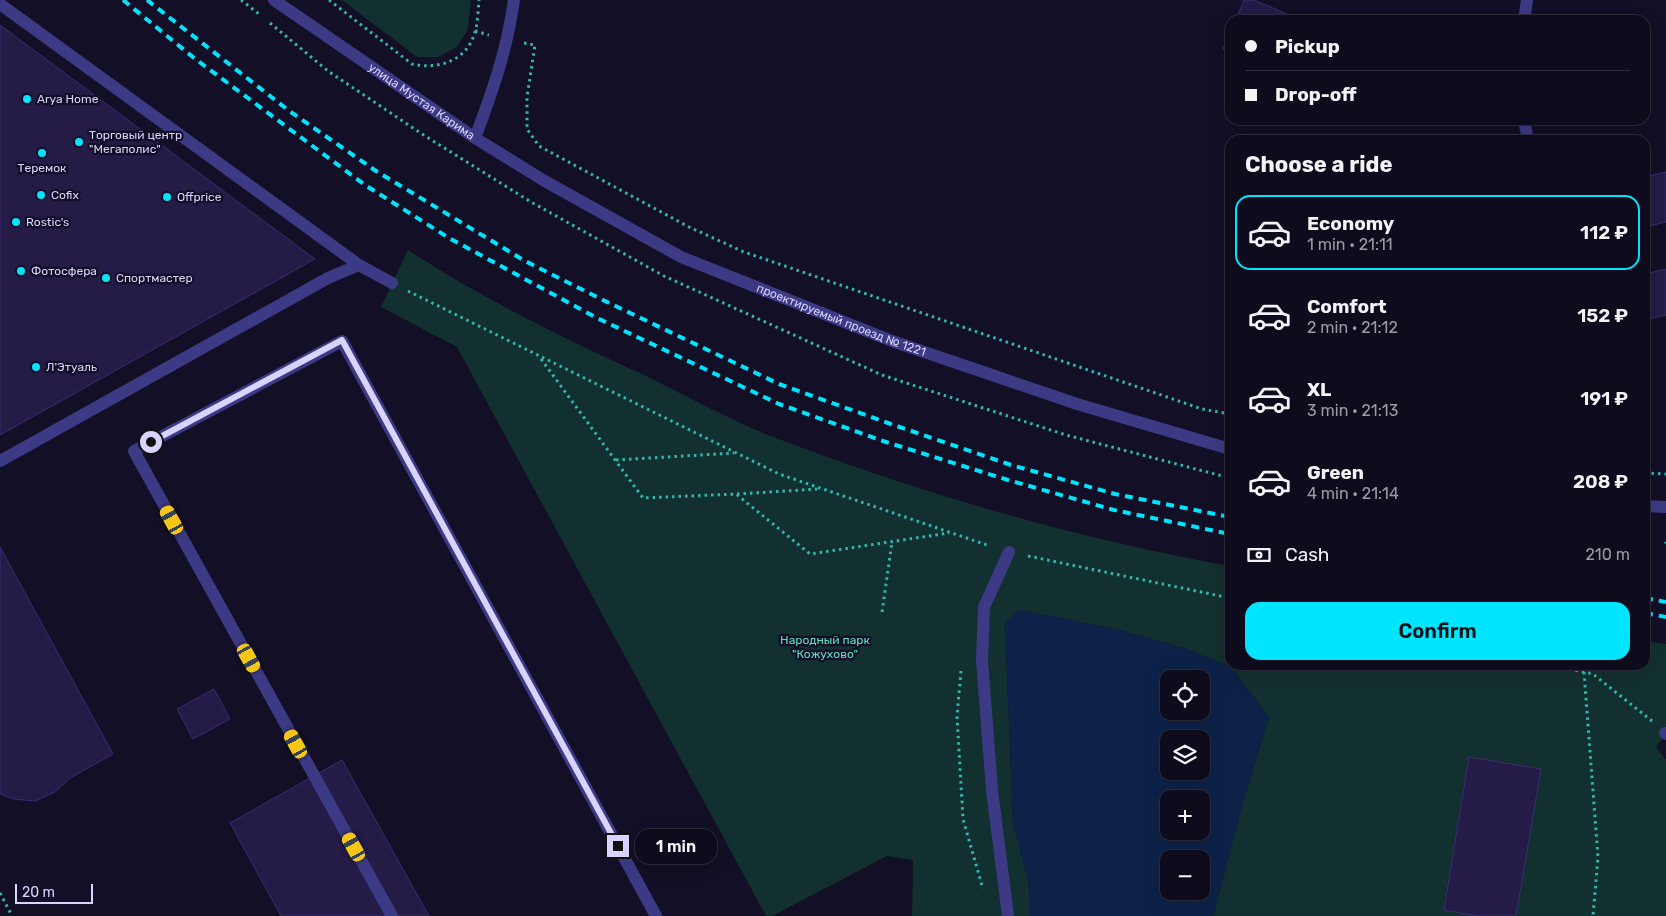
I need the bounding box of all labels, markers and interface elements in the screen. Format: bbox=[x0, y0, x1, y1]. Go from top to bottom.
text: Pickup bbox=[1275, 35, 1340, 58]
street label: улица Мустая Карима bbox=[366, 60, 477, 143]
text: Drop-off bbox=[1275, 83, 1357, 106]
place label: Arya Home bbox=[37, 92, 99, 106]
marker: Arya Home bbox=[21, 93, 33, 105]
place label: Торговый центр "Мегаполис" bbox=[89, 128, 182, 156]
marker: Торговый центр "Мегаполис" bbox=[73, 136, 85, 148]
marker: Теремок bbox=[36, 147, 48, 159]
text: Choose a ride bbox=[1245, 151, 1392, 178]
place label: Теремок bbox=[17, 161, 67, 175]
place label: Cofix bbox=[51, 188, 79, 202]
marker: Cofix bbox=[35, 189, 47, 201]
place label: Offprice bbox=[177, 190, 222, 204]
marker: Offprice bbox=[161, 191, 173, 203]
icon: car bbox=[1247, 210, 1292, 255]
text: Economy bbox=[1307, 212, 1394, 235]
place label: Rostic's bbox=[26, 215, 69, 229]
marker: Rostic's bbox=[10, 216, 22, 228]
text: 112 ₽ bbox=[1580, 221, 1628, 244]
text: 1 min · 21:11 bbox=[1307, 235, 1393, 254]
place label: Фотосфера bbox=[31, 264, 97, 278]
marker: Фотосфера bbox=[15, 265, 27, 277]
place label: Спортмастер bbox=[116, 271, 193, 285]
marker: Спортмастер bbox=[100, 272, 112, 284]
street label: проектируемый проезд № 1221 bbox=[755, 281, 928, 359]
icon: car bbox=[1247, 293, 1292, 338]
text: Comfort bbox=[1307, 295, 1387, 318]
text: 152 ₽ bbox=[1577, 304, 1628, 327]
text: 2 min · 21:12 bbox=[1307, 318, 1398, 337]
place label: Л'Этуаль bbox=[46, 360, 97, 374]
marker: Л'Этуаль bbox=[30, 361, 42, 373]
icon: car bbox=[1247, 376, 1292, 421]
text: XL bbox=[1307, 378, 1331, 401]
text: 191 ₽ bbox=[1580, 387, 1628, 410]
text: 3 min · 21:13 bbox=[1307, 401, 1398, 420]
route start bbox=[140, 431, 162, 453]
icon: car bbox=[1247, 459, 1292, 504]
text: Green bbox=[1307, 461, 1364, 484]
text: 208 ₽ bbox=[1573, 470, 1628, 493]
text: 4 min · 21:14 bbox=[1307, 484, 1399, 503]
car bbox=[158, 503, 185, 537]
icon: cash bbox=[1245, 541, 1273, 569]
text: Cash bbox=[1285, 543, 1329, 566]
text: 210 m bbox=[1585, 545, 1630, 564]
button: Confirm bbox=[1245, 602, 1630, 660]
park label: Народный парк "Кожухово" bbox=[780, 633, 870, 661]
car bbox=[235, 641, 262, 675]
map controls bbox=[1160, 670, 1210, 900]
button: locate bbox=[1160, 670, 1210, 720]
car bbox=[282, 727, 309, 761]
button: layers bbox=[1160, 730, 1210, 780]
button: + bbox=[1160, 790, 1210, 840]
callout: 1 min bbox=[636, 828, 718, 864]
car bbox=[340, 830, 367, 864]
route end bbox=[607, 835, 629, 857]
text: 1 min bbox=[656, 837, 696, 856]
button: − bbox=[1160, 850, 1210, 900]
scale bar bbox=[15, 881, 92, 904]
text: 20 m bbox=[22, 884, 55, 901]

